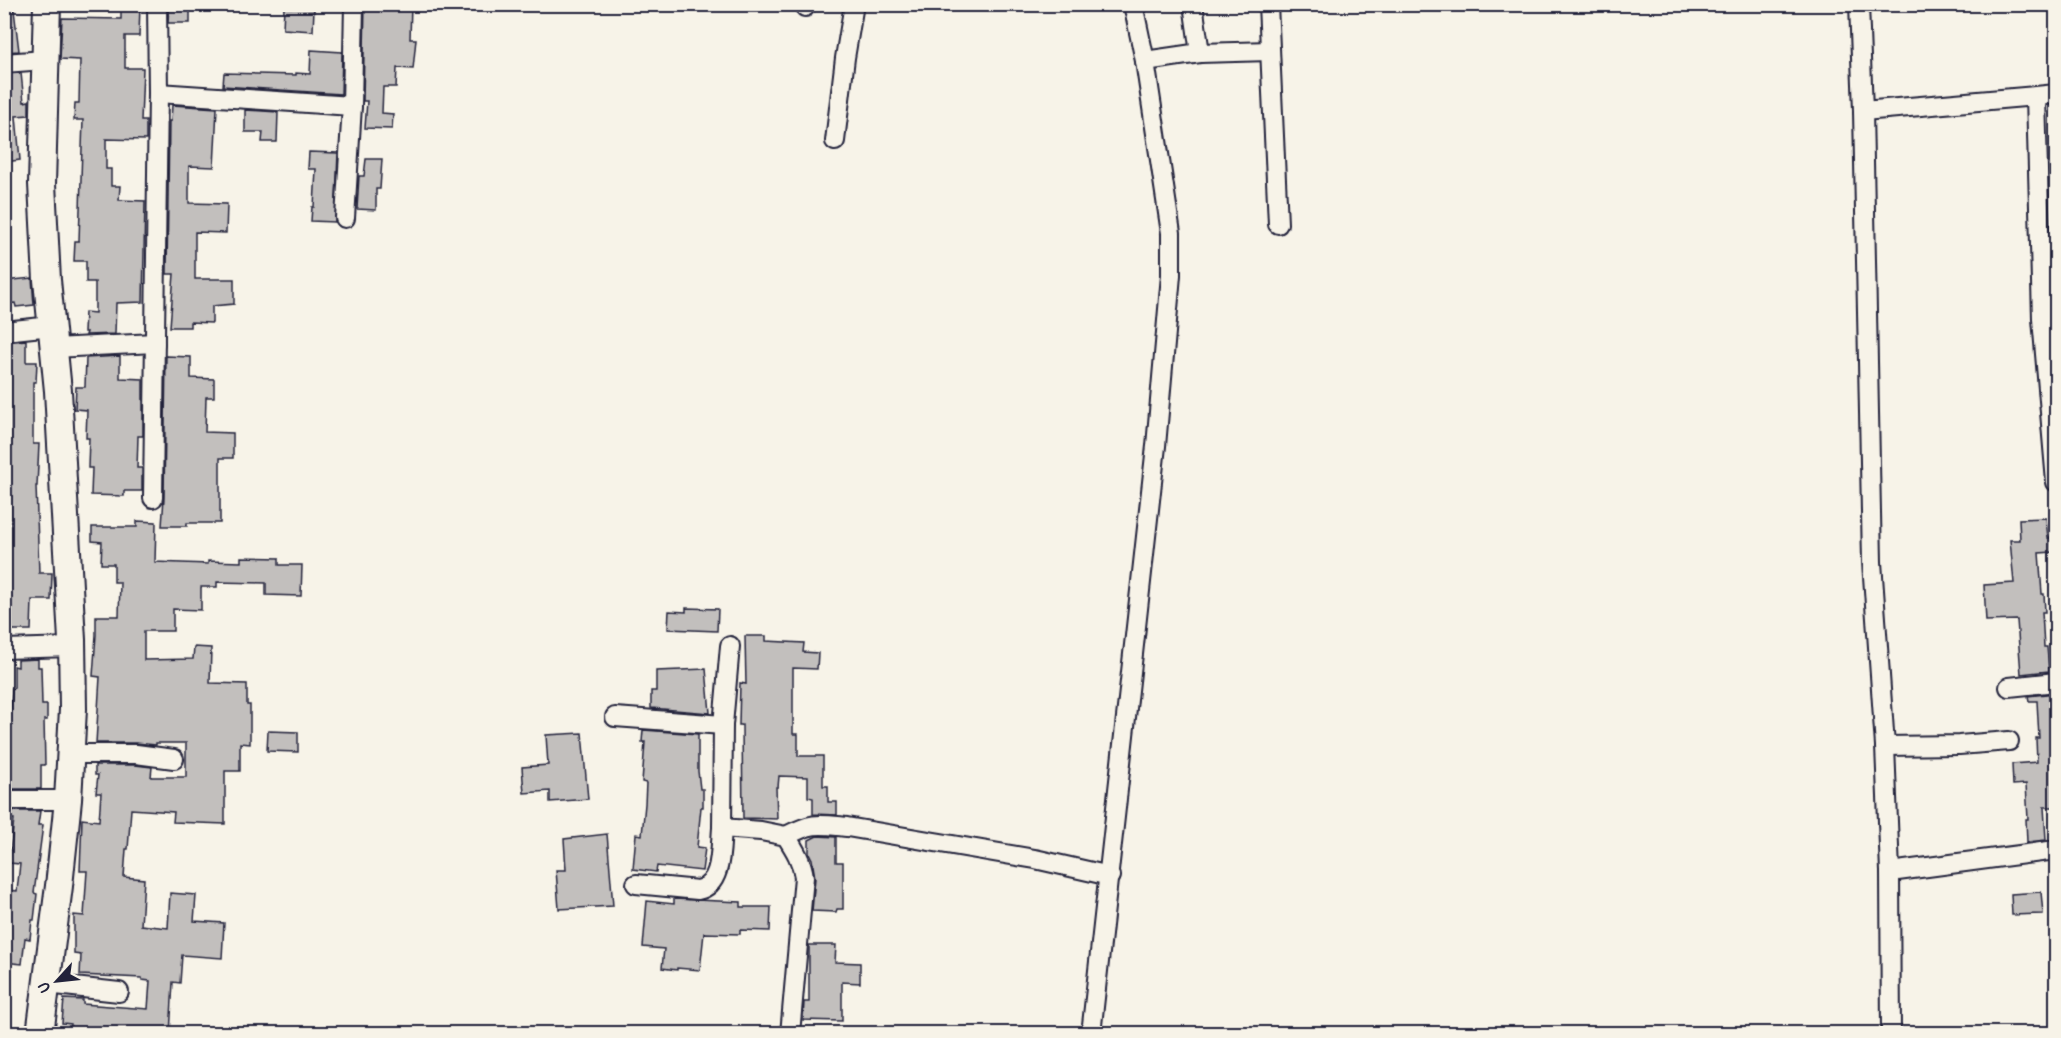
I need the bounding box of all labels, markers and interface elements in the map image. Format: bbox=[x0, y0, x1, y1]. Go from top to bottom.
north arrow bbox=[27, 951, 87, 1011]
text: U bbox=[32, 979, 55, 997]

